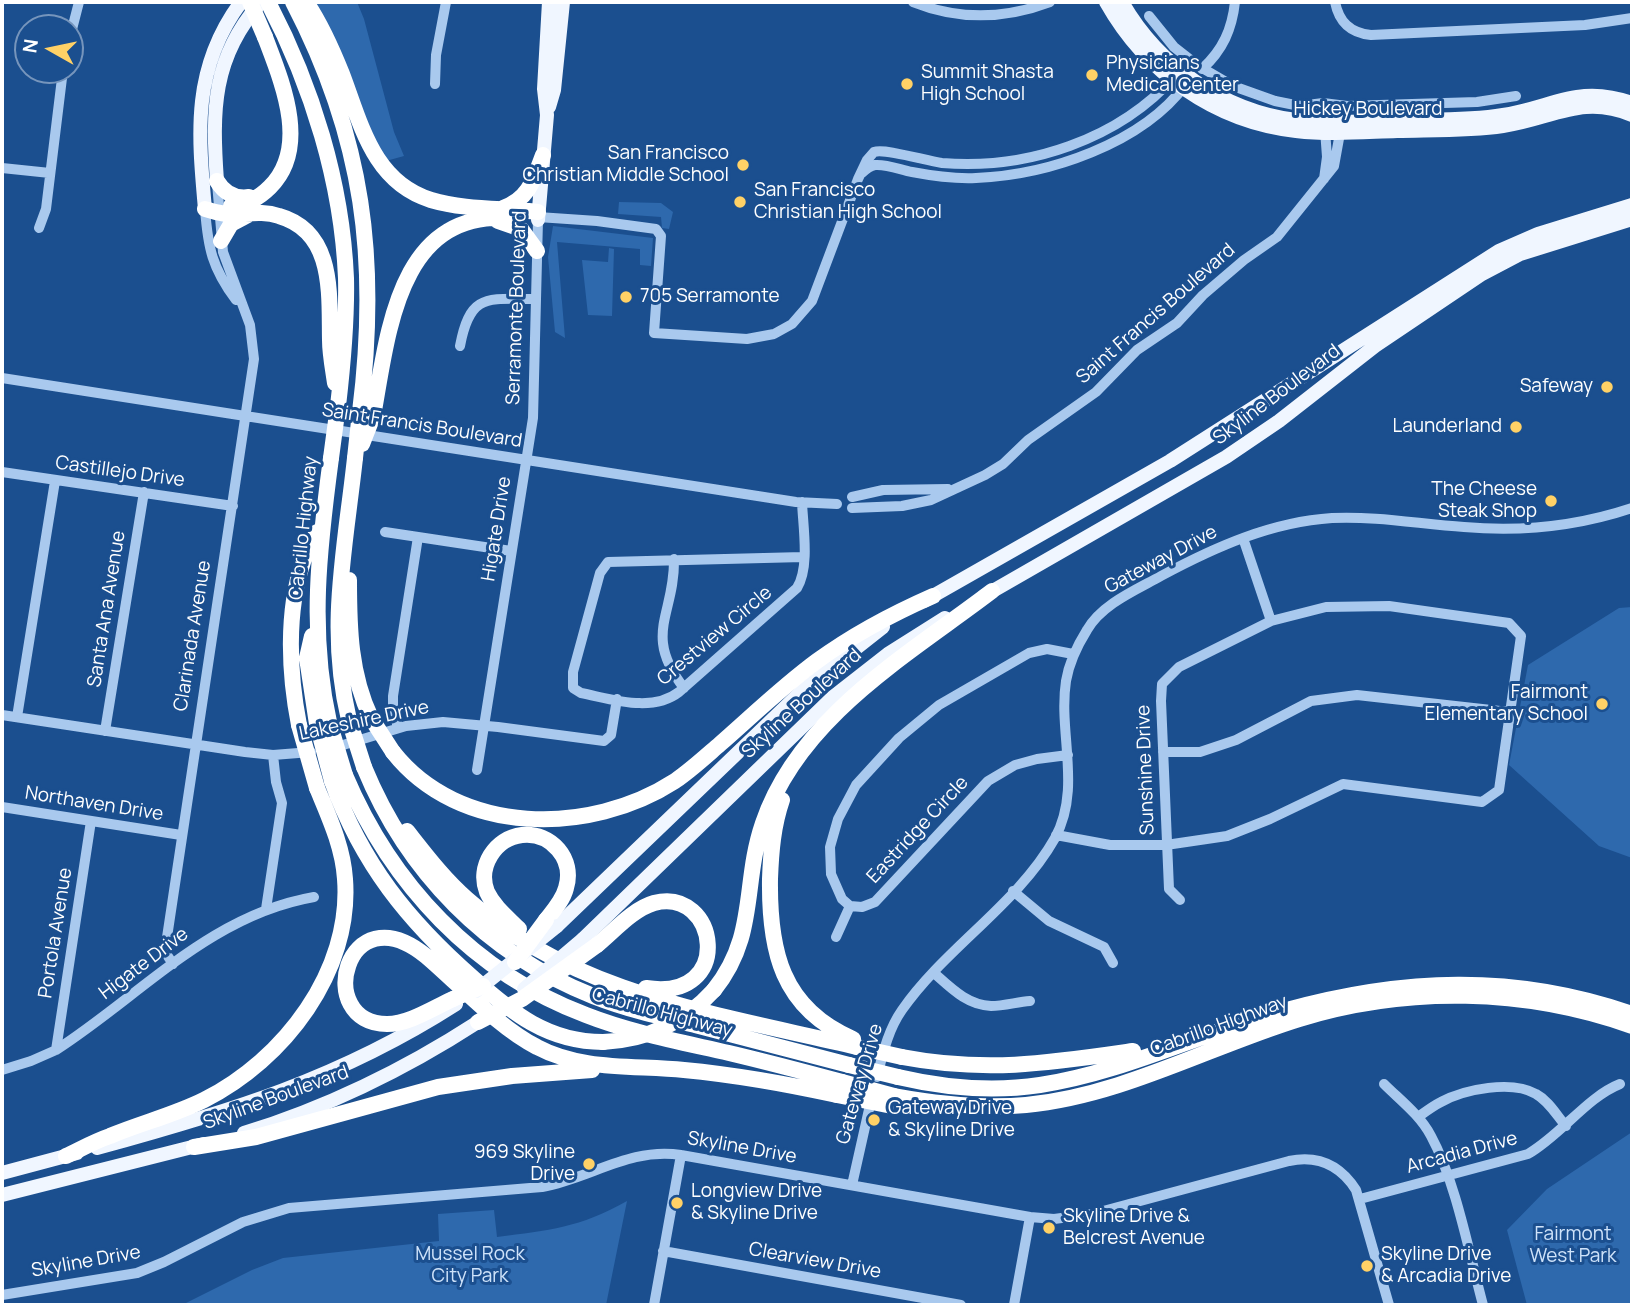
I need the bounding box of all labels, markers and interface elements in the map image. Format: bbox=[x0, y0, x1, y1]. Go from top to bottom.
north arrow bbox=[14, 14, 84, 84]
text: N bbox=[16, 37, 44, 55]
place label: Physicians Medical Center bbox=[1106, 53, 1239, 97]
place label: Summit Shasta High School bbox=[921, 62, 1054, 106]
marker: Physicians Medical Center bbox=[1084, 67, 1100, 83]
marker: Summit Shasta High School bbox=[899, 76, 915, 92]
street label: Hickey Boulevard bbox=[1294, 99, 1442, 121]
place label: San Francisco Christian Middle School bbox=[522, 143, 729, 187]
marker: San Francisco Christian Middle School bbox=[735, 157, 751, 173]
place label: San Francisco Christian High School bbox=[754, 180, 942, 224]
marker: San Francisco Christian High School bbox=[732, 194, 748, 210]
street label: Serramonte Boulevard bbox=[502, 211, 532, 405]
street label: Saint Francis Boulevard bbox=[1072, 239, 1240, 389]
place label: 705 Serramonte bbox=[640, 286, 780, 308]
marker: 705 Serramonte bbox=[618, 289, 634, 305]
street label: Skyline Boulevard bbox=[1209, 340, 1345, 450]
place label: Safeway bbox=[1520, 376, 1593, 398]
marker: Safeway bbox=[1599, 379, 1615, 395]
street label: Saint Francis Boulevard bbox=[320, 399, 524, 453]
place label: Launderland bbox=[1393, 416, 1502, 438]
marker: Launderland bbox=[1508, 419, 1524, 435]
street label: Castillejo Drive bbox=[54, 452, 186, 492]
street label: Cabrillo Highway bbox=[285, 455, 323, 601]
street label: Higate Drive bbox=[477, 475, 517, 583]
place label: The Cheese Steak Shop bbox=[1431, 479, 1537, 523]
marker: The Cheese Steak Shop bbox=[1543, 493, 1559, 509]
street label: Gateway Drive bbox=[1101, 521, 1221, 599]
street label: Santa Ana Avenue bbox=[83, 529, 131, 689]
street label: Clarinada Avenue bbox=[170, 559, 216, 713]
street label: Crestview Circle bbox=[653, 581, 777, 691]
street label: Skyline Boulevard bbox=[738, 644, 866, 764]
place label: Fairmont Elementary School bbox=[1425, 682, 1588, 726]
street label: Lakeshire Drive bbox=[297, 696, 431, 746]
marker: Fairmont Elementary School bbox=[1594, 696, 1610, 712]
street label: Sunshine Drive bbox=[1132, 704, 1160, 836]
street label: Eastridge Circle bbox=[863, 772, 973, 888]
street label: Northaven Drive bbox=[23, 782, 165, 826]
street label: Portola Avenue bbox=[34, 866, 78, 1000]
street label: Higate Drive bbox=[95, 923, 193, 1005]
street label: Cabrillo Highway bbox=[589, 983, 735, 1043]
street label: Cabrillo Highway bbox=[1147, 991, 1291, 1061]
street label: Gateway Drive bbox=[832, 1021, 888, 1147]
street label: Skyline Boulevard bbox=[200, 1061, 352, 1135]
place label: Gateway Drive & Skyline Drive bbox=[888, 1098, 1015, 1142]
marker: Gateway Drive & Skyline Drive bbox=[866, 1112, 882, 1128]
street label: Skyline Drive bbox=[686, 1127, 798, 1169]
street label: Arcadia Drive bbox=[1404, 1127, 1520, 1179]
place label: 969 Skyline Drive bbox=[474, 1142, 575, 1186]
marker: 969 Skyline Drive bbox=[581, 1156, 597, 1172]
place label: Longview Drive & Skyline Drive bbox=[691, 1181, 822, 1225]
marker: Longview Drive & Skyline Drive bbox=[669, 1195, 685, 1211]
place label: Skyline Drive & Belcrest Avenue bbox=[1063, 1206, 1205, 1250]
marker: Skyline Drive & Belcrest Avenue bbox=[1041, 1220, 1057, 1236]
park label: Fairmont West Park bbox=[1530, 1224, 1616, 1268]
street label: Clearview Drive bbox=[747, 1238, 883, 1284]
street label: Skyline Drive bbox=[30, 1241, 142, 1283]
park label: Mussel Rock City Park bbox=[415, 1244, 525, 1288]
place label: Skyline Drive & Arcadia Drive bbox=[1381, 1244, 1511, 1288]
marker: Skyline Drive & Arcadia Drive bbox=[1359, 1258, 1375, 1274]

